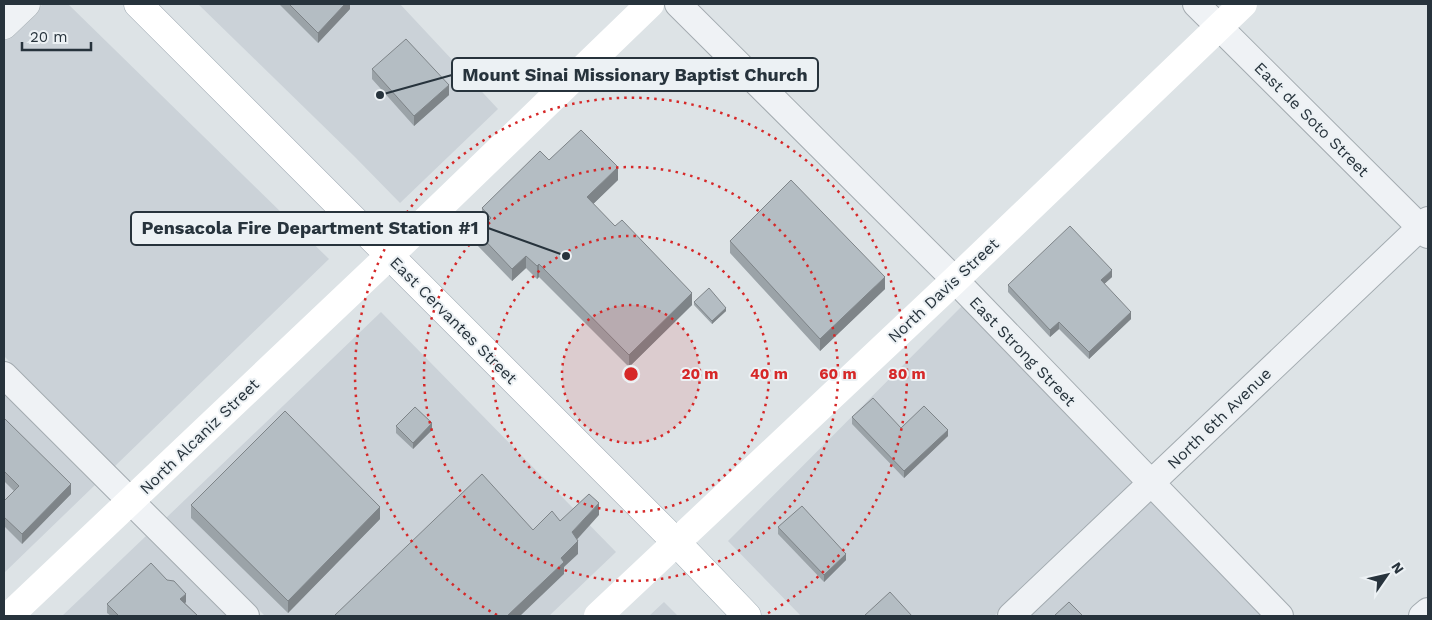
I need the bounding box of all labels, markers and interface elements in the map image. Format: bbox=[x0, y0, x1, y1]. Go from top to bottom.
scale bar bbox=[22, 20, 91, 52]
text: 20 m bbox=[30, 28, 68, 46]
callout: Mount Sinai Missionary Baptist Church bbox=[452, 58, 818, 91]
street label: East de Soto Street bbox=[1250, 58, 1373, 181]
text: Mount Sinai Missionary Baptist Church bbox=[462, 64, 808, 85]
callout: Pensacola Fire Department Station #1 bbox=[131, 212, 488, 245]
text: Pensacola Fire Department Station #1 bbox=[141, 217, 479, 238]
street label: North Davis Street bbox=[884, 234, 1003, 347]
street label: East Cervantes Street bbox=[386, 253, 521, 388]
street label: East Strong Street bbox=[966, 293, 1080, 410]
street label: North 6th Avenue bbox=[1163, 364, 1275, 473]
centre of rings bbox=[622, 365, 640, 383]
text: 20 m bbox=[681, 365, 719, 383]
text: 40 m bbox=[750, 365, 788, 383]
text: 60 m bbox=[819, 365, 857, 383]
text: 80 m bbox=[888, 365, 926, 383]
street label: North Alcaniz Street bbox=[136, 374, 263, 498]
north arrow bbox=[1362, 550, 1412, 600]
text: N bbox=[1388, 559, 1407, 577]

